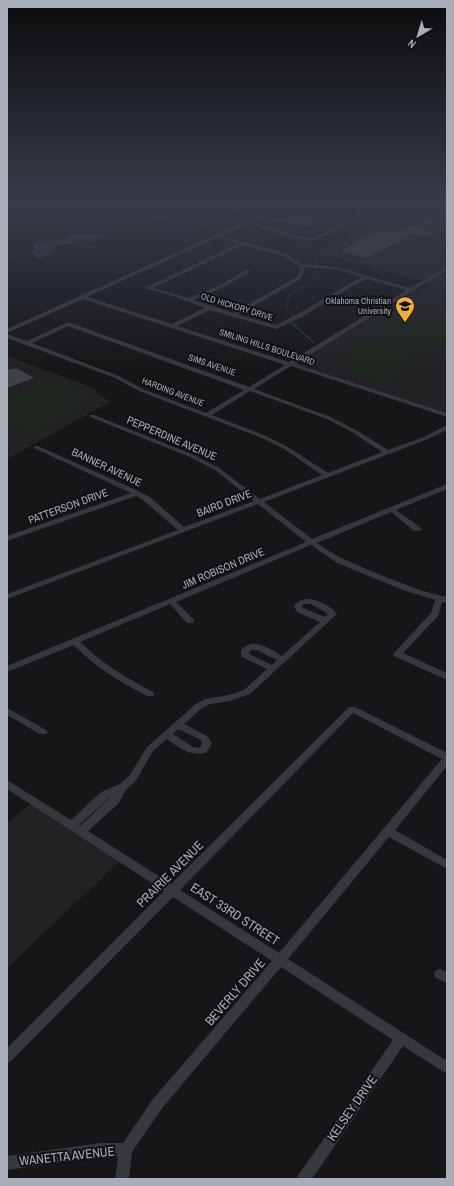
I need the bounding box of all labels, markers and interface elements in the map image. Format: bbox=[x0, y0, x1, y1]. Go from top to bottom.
north arrow bbox=[398, 16, 438, 56]
text: N bbox=[405, 36, 419, 51]
street label: OLD HICKORY DRIVE bbox=[199, 290, 275, 324]
place label: Oklahoma Christian University bbox=[325, 295, 391, 317]
school or university icon: Oklahoma Christian University bbox=[394, 295, 416, 323]
street label: SMILING HILLS BOULEVARD bbox=[218, 326, 316, 368]
street label: SIMS AVENUE bbox=[187, 351, 237, 379]
street label: HARDING AVENUE bbox=[140, 375, 206, 409]
street label: PEPPERDINE AVENUE bbox=[125, 413, 219, 463]
street label: BANNER AVENUE bbox=[70, 445, 144, 489]
street label: PATTERSON DRIVE bbox=[26, 485, 110, 527]
street label: BAIRD DRIVE bbox=[195, 486, 253, 520]
street label: JIM ROBISON DRIVE bbox=[179, 544, 267, 592]
street label: PRAIRIE AVENUE bbox=[133, 837, 207, 911]
street label: EAST 33RD STREET bbox=[187, 879, 283, 949]
street label: BEVERLY DRIVE bbox=[201, 955, 269, 1029]
street label: KELSEY DRIVE bbox=[323, 1072, 381, 1144]
street label: WANETTA AVENUE bbox=[18, 1143, 116, 1169]

